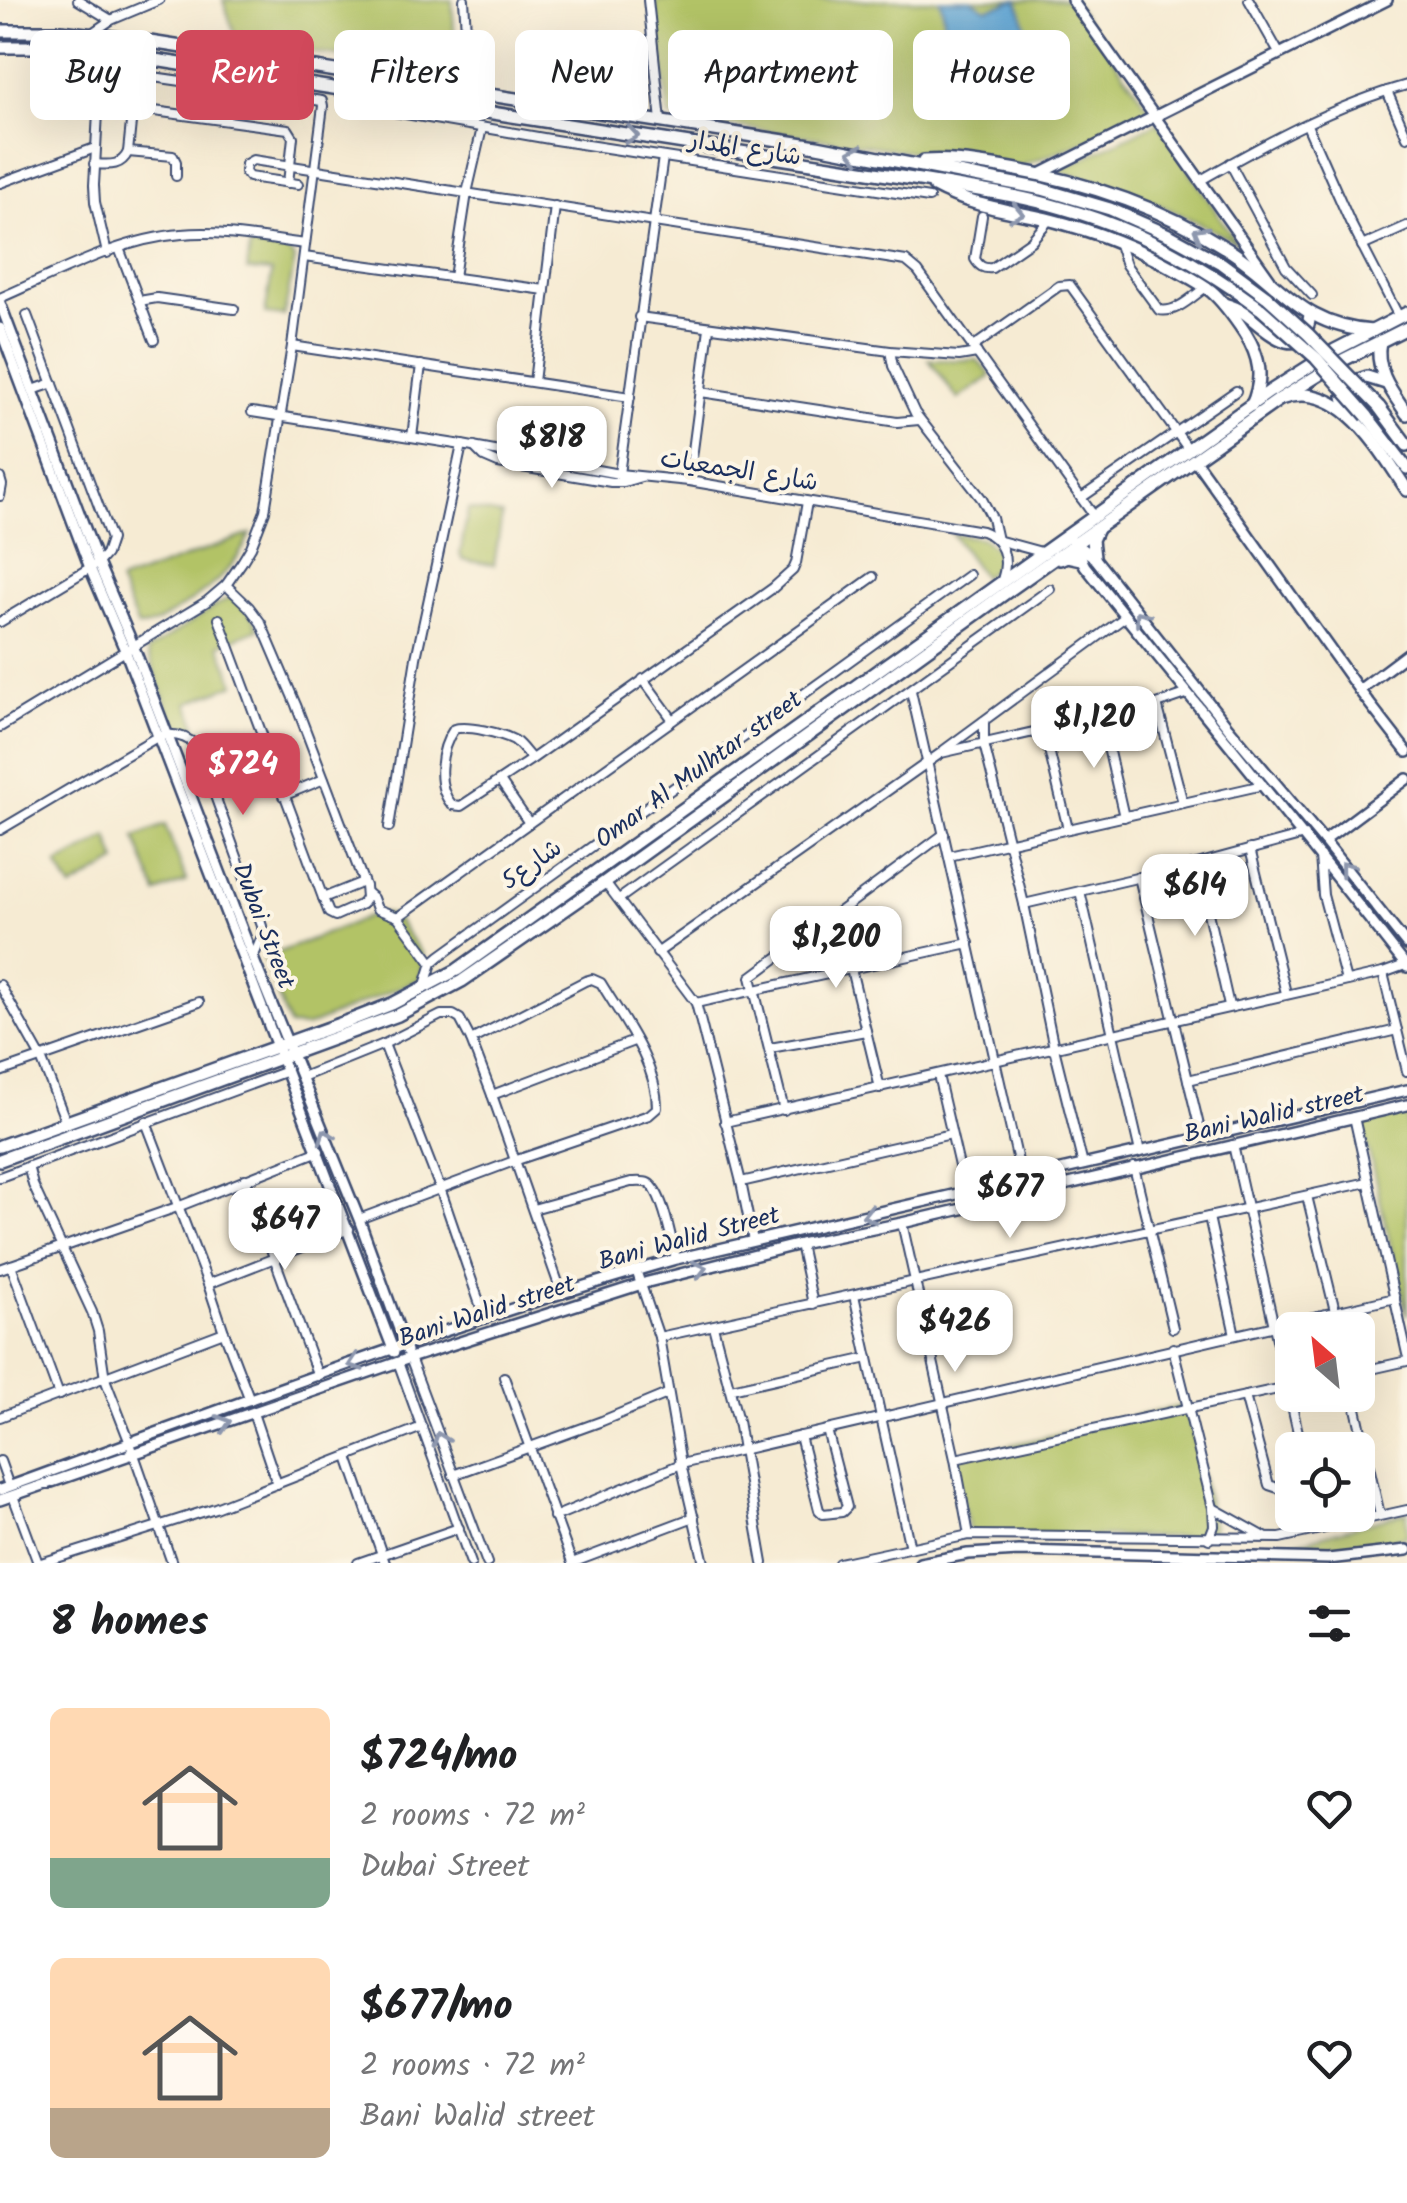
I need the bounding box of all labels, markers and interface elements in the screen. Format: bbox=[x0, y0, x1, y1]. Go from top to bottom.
chip: Buy bbox=[30, 30, 156, 120]
chip: Rent bbox=[176, 30, 314, 120]
chip: Filters bbox=[334, 30, 495, 120]
chip: New bbox=[515, 30, 648, 120]
chip: Apartment bbox=[668, 30, 893, 120]
chip: House bbox=[913, 30, 1070, 120]
street label: شارع المدار bbox=[684, 120, 804, 178]
one-way arrow bbox=[624, 123, 640, 144]
one-way arrow bbox=[846, 144, 863, 165]
one-way arrow bbox=[1008, 201, 1025, 222]
one-way arrow bbox=[1193, 226, 1211, 246]
pin: $818 bbox=[493, 406, 611, 491]
text: $818 bbox=[519, 413, 585, 464]
street label: شارع الجمعيات bbox=[657, 439, 821, 503]
one-way arrow bbox=[1135, 610, 1153, 628]
street label: Omar Al Mulhtar street bbox=[587, 681, 811, 859]
pin: $1,120 bbox=[1013, 686, 1175, 771]
text: $1,120 bbox=[1053, 693, 1135, 744]
pin: $724 bbox=[184, 733, 302, 818]
text: $724 bbox=[208, 740, 278, 791]
street label: شارع5 bbox=[493, 829, 571, 901]
pin: $614 bbox=[1136, 854, 1254, 939]
street label: Dubai Street bbox=[221, 857, 306, 995]
text: $614 bbox=[1163, 861, 1227, 912]
one-way arrow bbox=[1340, 862, 1358, 880]
pin: $1,200 bbox=[755, 906, 917, 991]
text: $1,200 bbox=[792, 913, 880, 964]
street label: Bani Walid street bbox=[1180, 1075, 1368, 1155]
one-way arrow bbox=[317, 1128, 337, 1146]
pin: $677 bbox=[951, 1156, 1069, 1241]
text: $677 bbox=[977, 1163, 1043, 1214]
pin: $647 bbox=[226, 1188, 344, 1273]
text: $647 bbox=[251, 1195, 319, 1246]
street label: Bani Walid Street bbox=[594, 1196, 784, 1282]
one-way arrow bbox=[861, 1203, 878, 1224]
one-way arrow bbox=[691, 1260, 708, 1281]
street label: Bani Walid street bbox=[394, 1265, 581, 1359]
pin: $426 bbox=[896, 1290, 1014, 1375]
text: $426 bbox=[919, 1297, 991, 1348]
north arrow bbox=[1275, 1312, 1375, 1412]
map controls bbox=[1275, 1312, 1375, 1532]
one-way arrow bbox=[348, 1351, 365, 1372]
one-way arrow bbox=[215, 1414, 232, 1434]
one-way arrow bbox=[432, 1431, 452, 1449]
button: locate bbox=[1275, 1432, 1375, 1532]
text: 8 homes bbox=[50, 1590, 208, 1657]
icon: filters bbox=[1302, 1596, 1357, 1651]
text: $724/mo bbox=[360, 1724, 517, 1791]
icon: home bbox=[130, 1748, 250, 1868]
icon: heart bbox=[1302, 1781, 1357, 1836]
text: 2 rooms · 72 m² bbox=[360, 1791, 585, 1842]
text: Dubai Street bbox=[360, 1842, 529, 1893]
text: $677/mo bbox=[360, 1974, 513, 2041]
icon: home bbox=[130, 1998, 250, 2118]
icon: heart bbox=[1302, 2031, 1357, 2086]
text: 2 rooms · 72 m² bbox=[360, 2041, 585, 2092]
text: Bani Walid street bbox=[360, 2092, 595, 2143]

